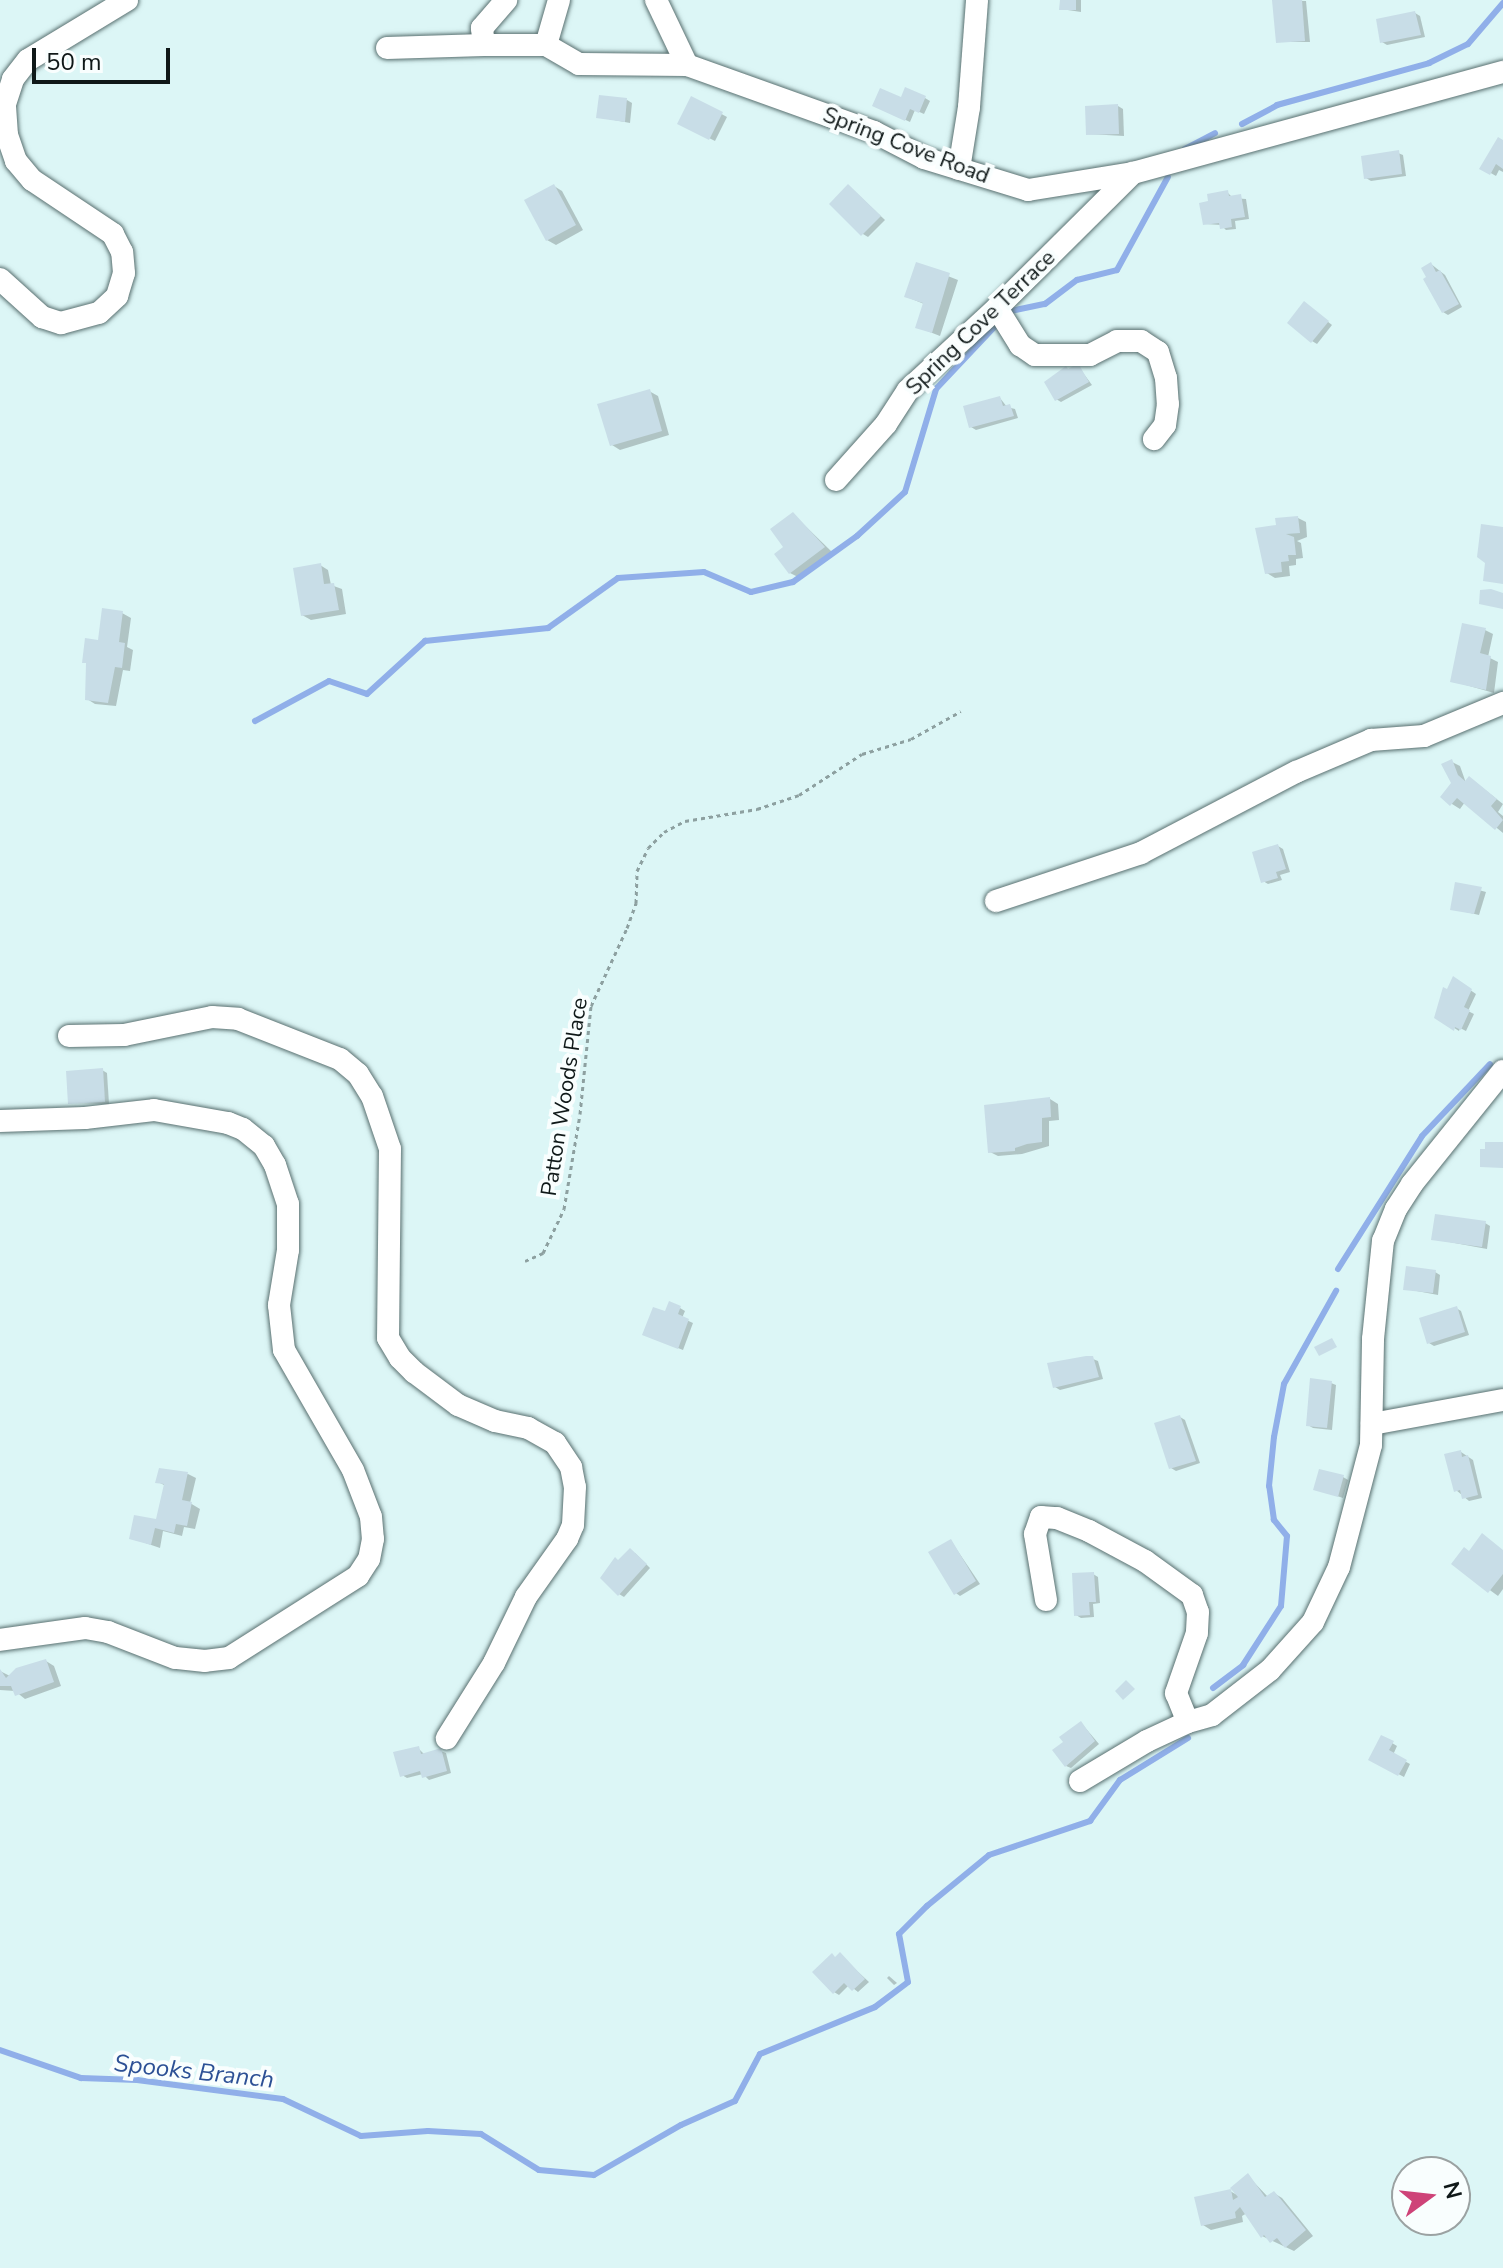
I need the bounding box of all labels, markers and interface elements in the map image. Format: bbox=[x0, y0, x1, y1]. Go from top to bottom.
scale bar bbox=[36, 32, 174, 82]
text: 50 m bbox=[46, 46, 102, 78]
street label: Spring Cove Road bbox=[819, 102, 993, 190]
street label: Spring Cove Terrace bbox=[901, 245, 1061, 401]
street label: Patton Woods Place bbox=[536, 996, 594, 1198]
water label: Spooks Branch bbox=[113, 2049, 275, 2095]
north arrow bbox=[1391, 2156, 1471, 2236]
text: N bbox=[1436, 2178, 1469, 2202]

